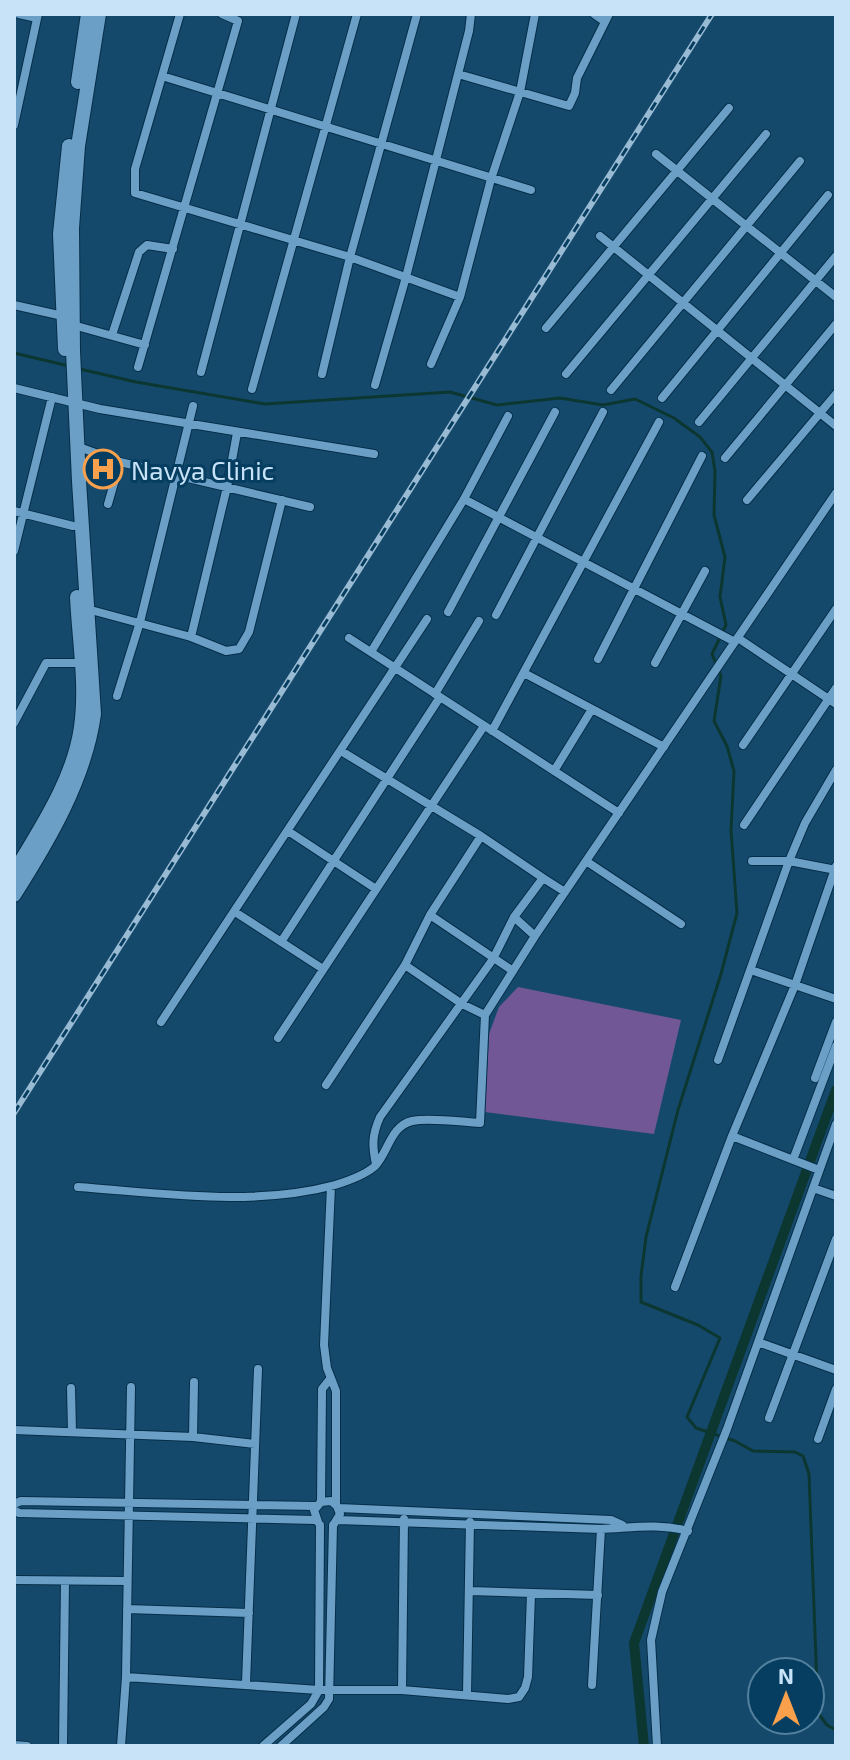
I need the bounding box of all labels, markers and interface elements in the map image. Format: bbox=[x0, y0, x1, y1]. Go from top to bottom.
hospital icon: Navya Clinic bbox=[82, 448, 124, 490]
place label: Navya Clinic bbox=[131, 454, 274, 485]
north arrow bbox=[746, 1656, 826, 1736]
text: N bbox=[778, 1662, 794, 1688]

